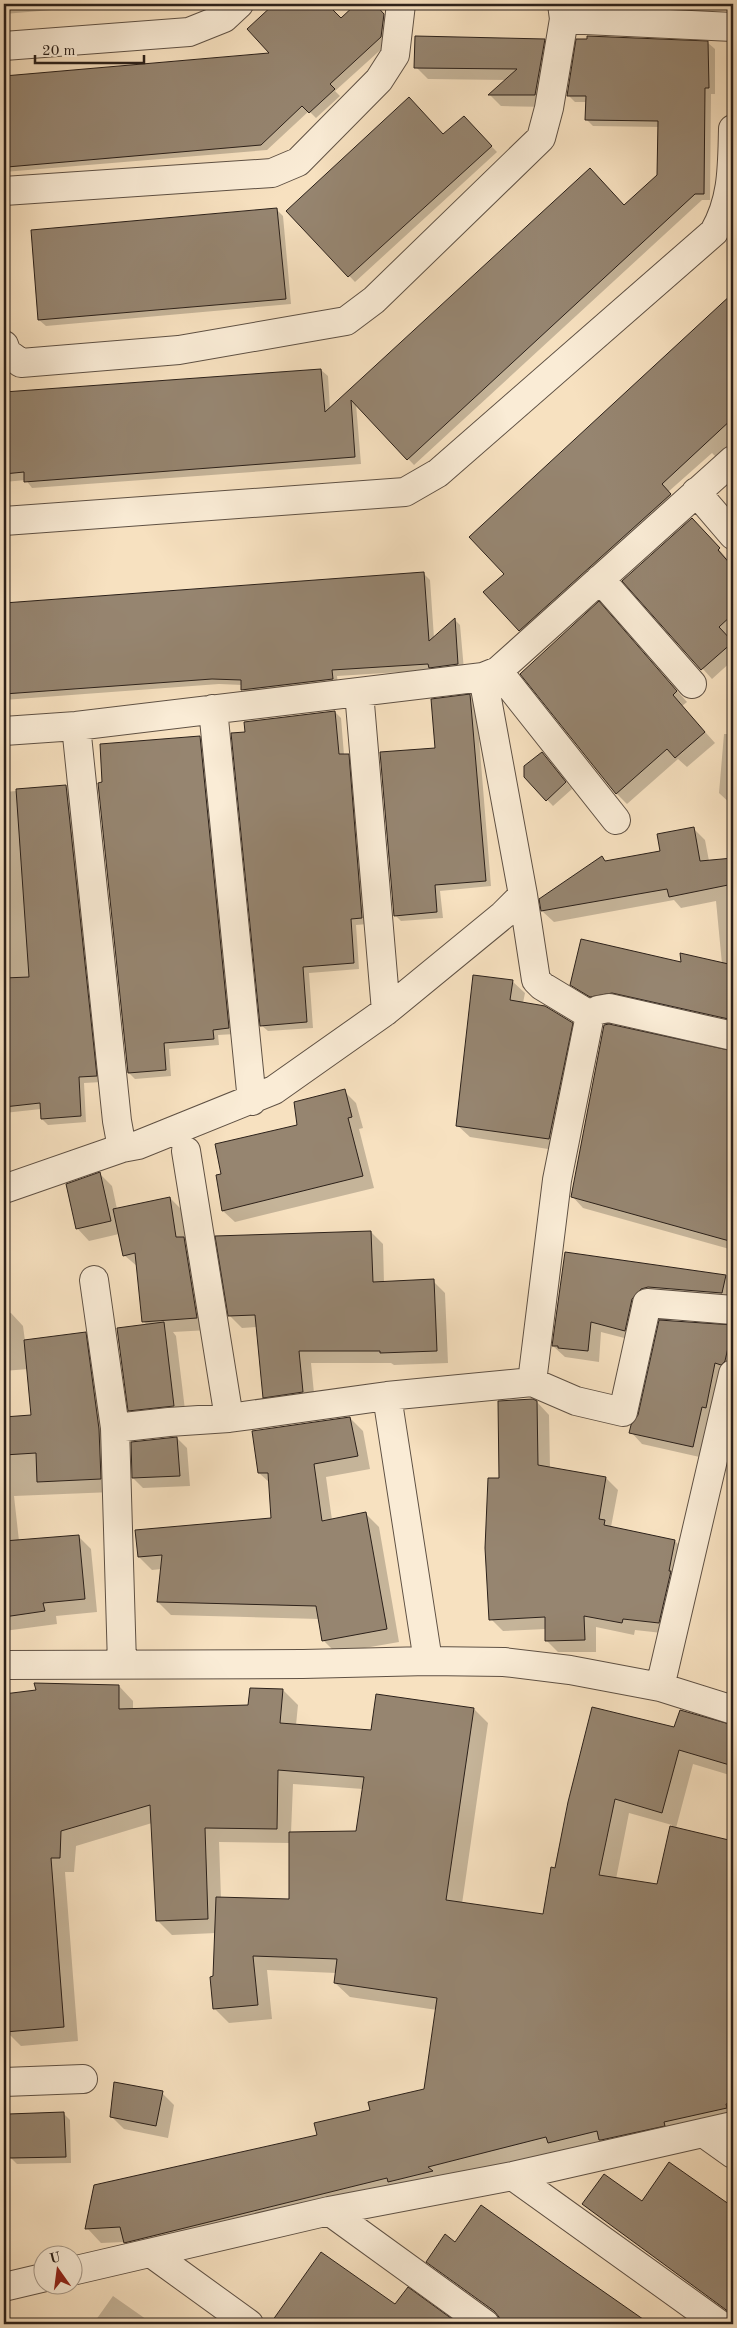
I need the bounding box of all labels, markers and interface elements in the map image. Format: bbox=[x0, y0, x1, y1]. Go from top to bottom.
scale bar bbox=[35, 32, 144, 64]
text: 20 m bbox=[42, 44, 76, 59]
north arrow bbox=[32, 2246, 82, 2296]
text: U bbox=[48, 2250, 62, 2266]

